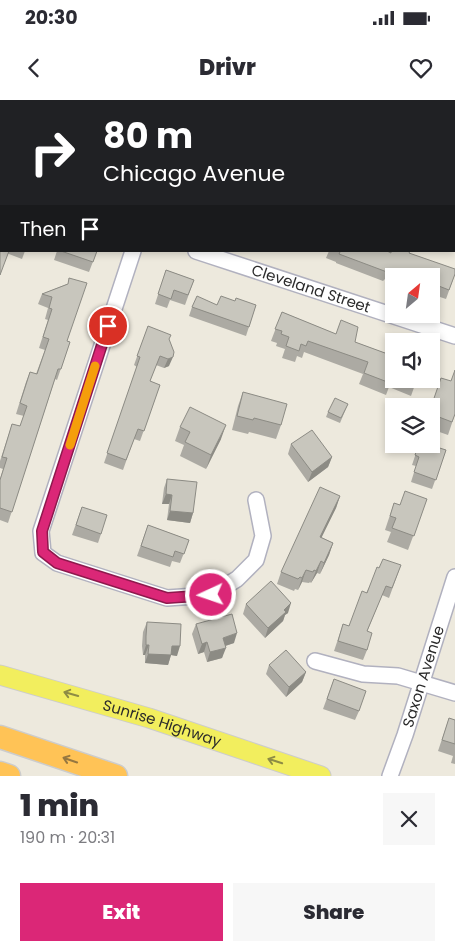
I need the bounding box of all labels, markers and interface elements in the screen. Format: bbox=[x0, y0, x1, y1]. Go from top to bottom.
text: 20:30 bbox=[25, 4, 78, 31]
text: Drivr bbox=[199, 52, 256, 83]
icon: back bbox=[20, 54, 48, 82]
icon: heart bbox=[407, 54, 435, 82]
text: 80 m bbox=[103, 111, 193, 160]
icon: right bbox=[20, 120, 85, 185]
text: Chicago Avenue bbox=[103, 158, 285, 189]
icon: arrive bbox=[76, 215, 104, 243]
text: Then bbox=[20, 216, 66, 243]
street label: Cleveland Street bbox=[249, 259, 373, 318]
north arrow bbox=[385, 268, 440, 322]
map controls bbox=[385, 268, 440, 453]
pin bbox=[87, 305, 129, 347]
icon: arrive bbox=[94, 312, 122, 340]
button: sound bbox=[385, 333, 440, 388]
button: layers bbox=[385, 398, 440, 453]
position arrow bbox=[184, 568, 236, 620]
street label: Saxon Avenue bbox=[397, 623, 449, 730]
one-way arrow bbox=[63, 689, 79, 699]
street label: Sunrise Highway bbox=[100, 694, 225, 752]
one-way arrow bbox=[62, 755, 78, 765]
one-way arrow bbox=[268, 755, 284, 765]
text: 1 min bbox=[20, 784, 99, 827]
button: close bbox=[383, 793, 435, 845]
text: 190 m · 20:31 bbox=[20, 826, 115, 849]
button: Exit bbox=[20, 883, 223, 941]
button: Share bbox=[233, 883, 435, 941]

